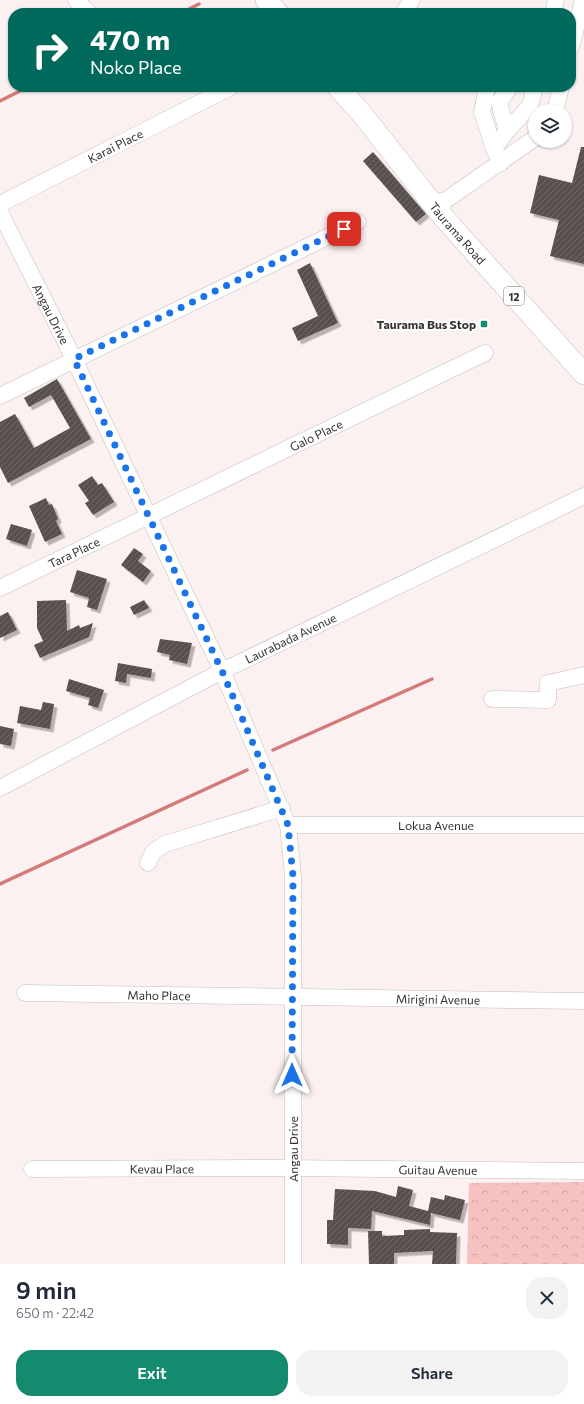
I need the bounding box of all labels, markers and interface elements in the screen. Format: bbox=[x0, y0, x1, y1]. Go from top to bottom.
text: 470 m bbox=[90, 22, 170, 56]
icon: right bbox=[24, 24, 76, 76]
text: Noko Place bbox=[90, 56, 182, 78]
map controls bbox=[528, 104, 572, 148]
button: layers bbox=[528, 104, 572, 148]
street label: Karai Place bbox=[85, 126, 145, 165]
street label: Taurama Road bbox=[427, 199, 489, 267]
pin bbox=[327, 212, 361, 246]
icon: arrive bbox=[333, 218, 355, 240]
street label: Angau Drive bbox=[30, 281, 72, 346]
road number: 12 bbox=[504, 287, 524, 305]
place label: Taurama Bus Stop bbox=[377, 317, 476, 331]
marker: Taurama Bus Stop bbox=[479, 319, 489, 329]
street label: Galo Place bbox=[287, 416, 344, 454]
street label: Tara Place bbox=[46, 534, 102, 571]
street label: Laurabada Avenue bbox=[242, 610, 338, 666]
street label: Lokua Avenue bbox=[398, 818, 474, 832]
street label: Maho Place bbox=[127, 987, 191, 1002]
street label: Mirigini Avenue bbox=[396, 991, 480, 1007]
position arrow bbox=[271, 1054, 313, 1096]
street label: Angau Drive bbox=[286, 1116, 300, 1182]
street label: Kevau Place bbox=[130, 1161, 194, 1176]
street label: Guitau Avenue bbox=[398, 1162, 477, 1177]
text: 9 min bbox=[16, 1275, 77, 1304]
button: close bbox=[526, 1277, 568, 1319]
text: 650 m · 22:42 bbox=[16, 1305, 94, 1321]
button: Exit bbox=[16, 1350, 288, 1396]
button: Share bbox=[296, 1350, 568, 1396]

